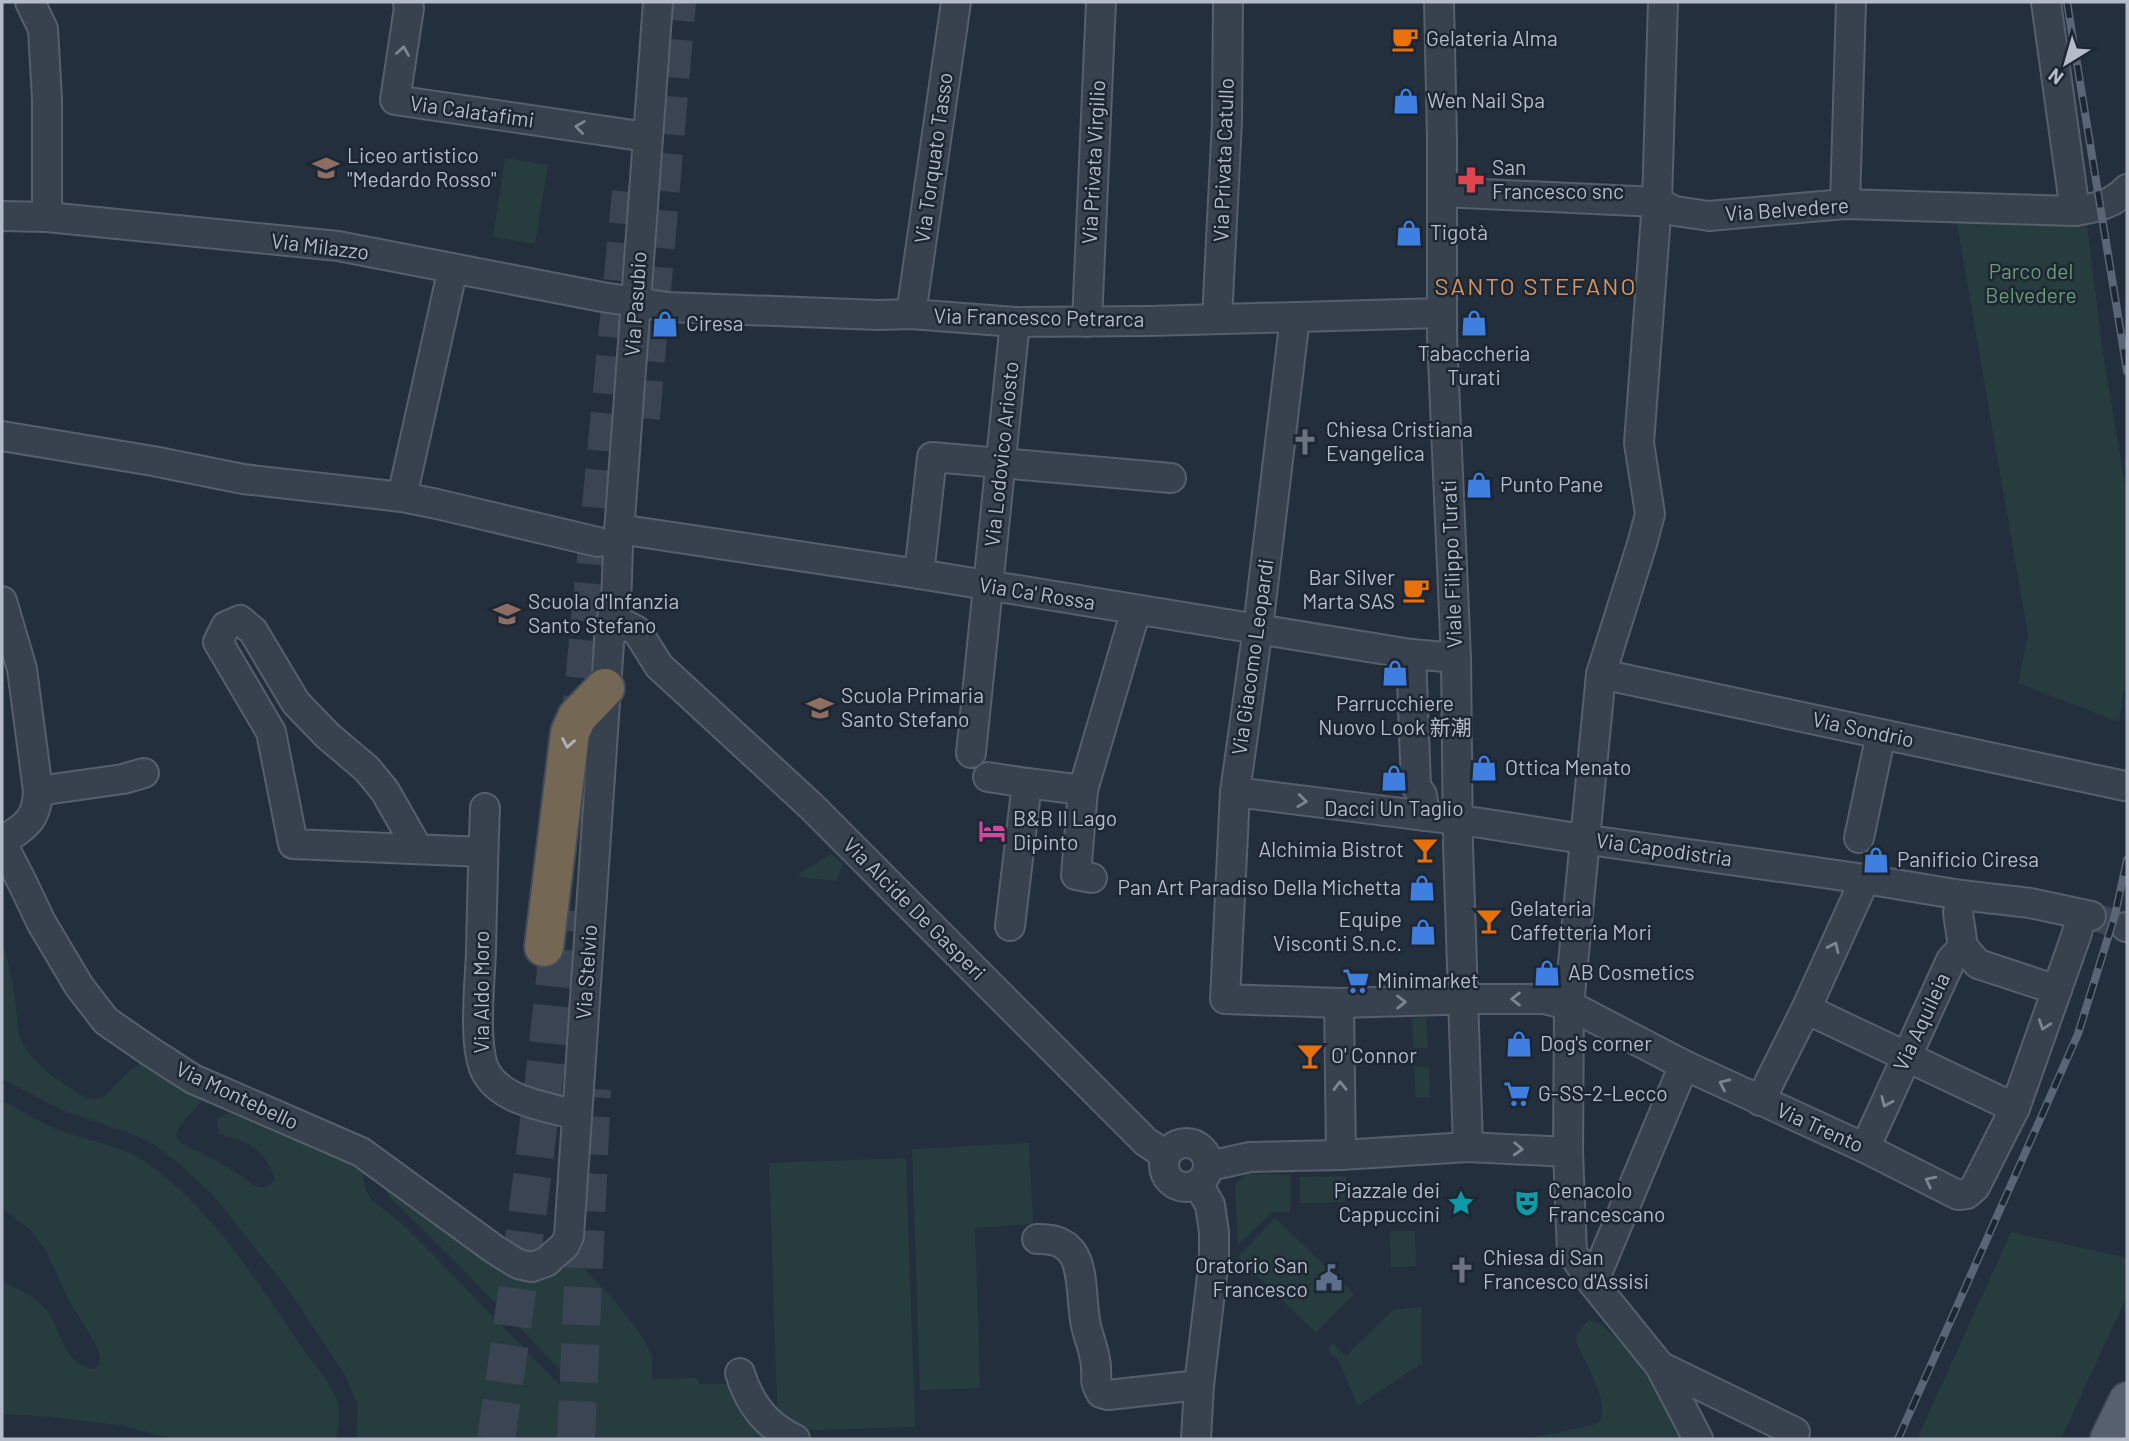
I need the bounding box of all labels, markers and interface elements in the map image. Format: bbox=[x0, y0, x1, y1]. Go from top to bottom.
cafe icon: Gelateria Alma bbox=[1390, 24, 1420, 54]
place label: Gelateria Alma bbox=[1426, 25, 1558, 50]
north arrow bbox=[2031, 28, 2101, 98]
one-way arrow bbox=[395, 45, 410, 57]
text: N bbox=[2043, 64, 2067, 90]
street label: Via Torquato Tasso bbox=[908, 71, 957, 245]
street label: Via Privata Catullo bbox=[1207, 77, 1238, 242]
street label: Via Privata Virgilio bbox=[1076, 79, 1109, 245]
shop icon: Wen Nail Spa bbox=[1391, 86, 1421, 116]
place label: Wen Nail Spa bbox=[1427, 87, 1545, 112]
street label: Via Calatafimi bbox=[408, 89, 536, 132]
one-way arrow bbox=[574, 120, 585, 135]
place label: Liceo artistico "Medardo Rosso" bbox=[347, 142, 496, 191]
school or university icon: Liceo artistico "Medardo Rosso" bbox=[311, 153, 341, 183]
place label: San Francesco snc bbox=[1492, 154, 1624, 203]
pharmacy icon: San Francesco snc bbox=[1456, 165, 1486, 195]
street label: Via Belvedere bbox=[1724, 192, 1850, 225]
shop icon: Tigotà bbox=[1394, 218, 1424, 248]
place label: Tigotà bbox=[1430, 219, 1488, 244]
street label: Via Milazzo bbox=[270, 227, 371, 264]
street label: Via Pasubio bbox=[618, 250, 651, 357]
park label: Parco del Belvedere bbox=[1985, 258, 2077, 307]
district label: SANTO STEFANO bbox=[1435, 271, 1637, 300]
street label: Via Francesco Petrarca bbox=[934, 302, 1145, 331]
shop icon: Tabaccheria Turati bbox=[1459, 308, 1489, 338]
shop icon: Ciresa bbox=[650, 309, 680, 339]
place label: Ciresa bbox=[686, 310, 743, 335]
place label: Tabaccheria Turati bbox=[1418, 340, 1530, 389]
street label: Via Lodovico Ariosto bbox=[978, 360, 1023, 548]
place label: Chiesa Cristiana Evangelica bbox=[1326, 416, 1473, 465]
church icon: Chiesa Cristiana Evangelica bbox=[1290, 427, 1320, 457]
shop icon: Punto Pane bbox=[1464, 470, 1494, 500]
place label: Punto Pane bbox=[1500, 471, 1603, 496]
street label: Viale Filippo Turati bbox=[1435, 479, 1466, 649]
street label: Via Giacomo Leopardi bbox=[1225, 557, 1278, 757]
place label: Bar Silver Marta SAS bbox=[1302, 564, 1395, 613]
street label: Via Ca' Rossa bbox=[977, 571, 1097, 614]
cafe icon: Bar Silver Marta SAS bbox=[1401, 575, 1431, 605]
place label: Scuola d'Infanzia Santo Stefano bbox=[528, 588, 679, 637]
school or university icon: Scuola d'Infanzia Santo Stefano bbox=[492, 599, 522, 629]
shop icon: Parrucchiere Nuovo Look 新潮 bbox=[1380, 658, 1410, 688]
place label: Scuola Primaria Santo Stefano bbox=[841, 682, 984, 731]
place label: Parrucchiere Nuovo Look 新潮 bbox=[1318, 690, 1472, 739]
school or university icon: Scuola Primaria Santo Stefano bbox=[805, 693, 835, 723]
street label: Via Sondrio bbox=[1810, 706, 1917, 752]
one-way arrow bbox=[561, 737, 576, 749]
shop icon: Ottica Menato bbox=[1469, 753, 1499, 783]
place label: Ottica Menato bbox=[1505, 754, 1632, 779]
shop icon: Dacci Un Taglio bbox=[1379, 763, 1409, 793]
one-way arrow bbox=[1297, 793, 1308, 808]
place label: Dacci Un Taglio bbox=[1324, 795, 1464, 820]
place label: B&B Il Lago Dipinto bbox=[1013, 805, 1117, 854]
hotel icon: B&B Il Lago Dipinto bbox=[977, 816, 1007, 846]
street label: Via Capodistria bbox=[1595, 827, 1734, 870]
street label: Via Alcide De Gasperi bbox=[839, 832, 991, 984]
bar icon: Alchimia Bistrot bbox=[1410, 835, 1440, 865]
place label: Alchimia Bistrot bbox=[1258, 836, 1404, 861]
shop icon: Panificio Ciresa bbox=[1861, 845, 1891, 875]
place label: Panificio Ciresa bbox=[1897, 846, 2039, 871]
shop icon: Pan Art Paradiso Della Michetta bbox=[1407, 873, 1437, 903]
place label: Pan Art Paradiso Della Michetta bbox=[1118, 874, 1401, 899]
place label: Gelateria Caffetteria Mori bbox=[1510, 895, 1652, 944]
place label: Equipe Visconti S.n.c. bbox=[1273, 906, 1402, 955]
bar icon: Gelateria Caffetteria Mori bbox=[1474, 906, 1504, 936]
shop icon: Equipe Visconti S.n.c. bbox=[1408, 917, 1438, 947]
street label: Via Stelvio bbox=[570, 924, 601, 1020]
street label: Via Aldo Moro bbox=[468, 931, 493, 1053]
one-way arrow bbox=[1826, 942, 1840, 954]
shop icon: AB Cosmetics bbox=[1532, 958, 1562, 988]
place label: AB Cosmetics bbox=[1568, 959, 1695, 984]
supermarket icon: Minimarket bbox=[1341, 966, 1371, 996]
place label: Minimarket bbox=[1377, 967, 1479, 992]
street label: Via Aquileia bbox=[1887, 968, 1954, 1074]
one-way arrow bbox=[1510, 991, 1521, 1007]
one-way arrow bbox=[1396, 994, 1407, 1009]
one-way arrow bbox=[2038, 1019, 2052, 1031]
shop icon: Dog's corner bbox=[1504, 1029, 1534, 1059]
place label: Dog's corner bbox=[1540, 1030, 1652, 1055]
bar icon: O' Connor bbox=[1295, 1041, 1325, 1071]
place label: O' Connor bbox=[1331, 1042, 1417, 1067]
street label: Via Montebello bbox=[172, 1055, 303, 1134]
one-way arrow bbox=[1719, 1078, 1731, 1092]
supermarket icon: G-SS-2-Lecco bbox=[1502, 1079, 1532, 1109]
place label: G-SS-2-Lecco bbox=[1538, 1080, 1668, 1105]
one-way arrow bbox=[1332, 1081, 1348, 1091]
one-way arrow bbox=[1880, 1095, 1894, 1107]
street label: Via Trento bbox=[1773, 1096, 1868, 1157]
one-way arrow bbox=[1512, 1141, 1523, 1156]
one-way arrow bbox=[1925, 1175, 1937, 1189]
place label: Piazzale dei Cappuccini bbox=[1334, 1177, 1440, 1226]
place label: Cenacolo Francescano bbox=[1548, 1177, 1665, 1226]
place icon: Piazzale dei Cappuccini bbox=[1446, 1188, 1476, 1218]
theatre icon: Cenacolo Francescano bbox=[1512, 1188, 1542, 1218]
place label: Chiesa di San Francesco d'Assisi bbox=[1483, 1244, 1649, 1293]
place label: Oratorio San Francesco bbox=[1195, 1252, 1308, 1301]
church icon: Chiesa di San Francesco d'Assisi bbox=[1447, 1255, 1477, 1285]
public building icon: Oratorio San Francesco bbox=[1314, 1263, 1344, 1293]

